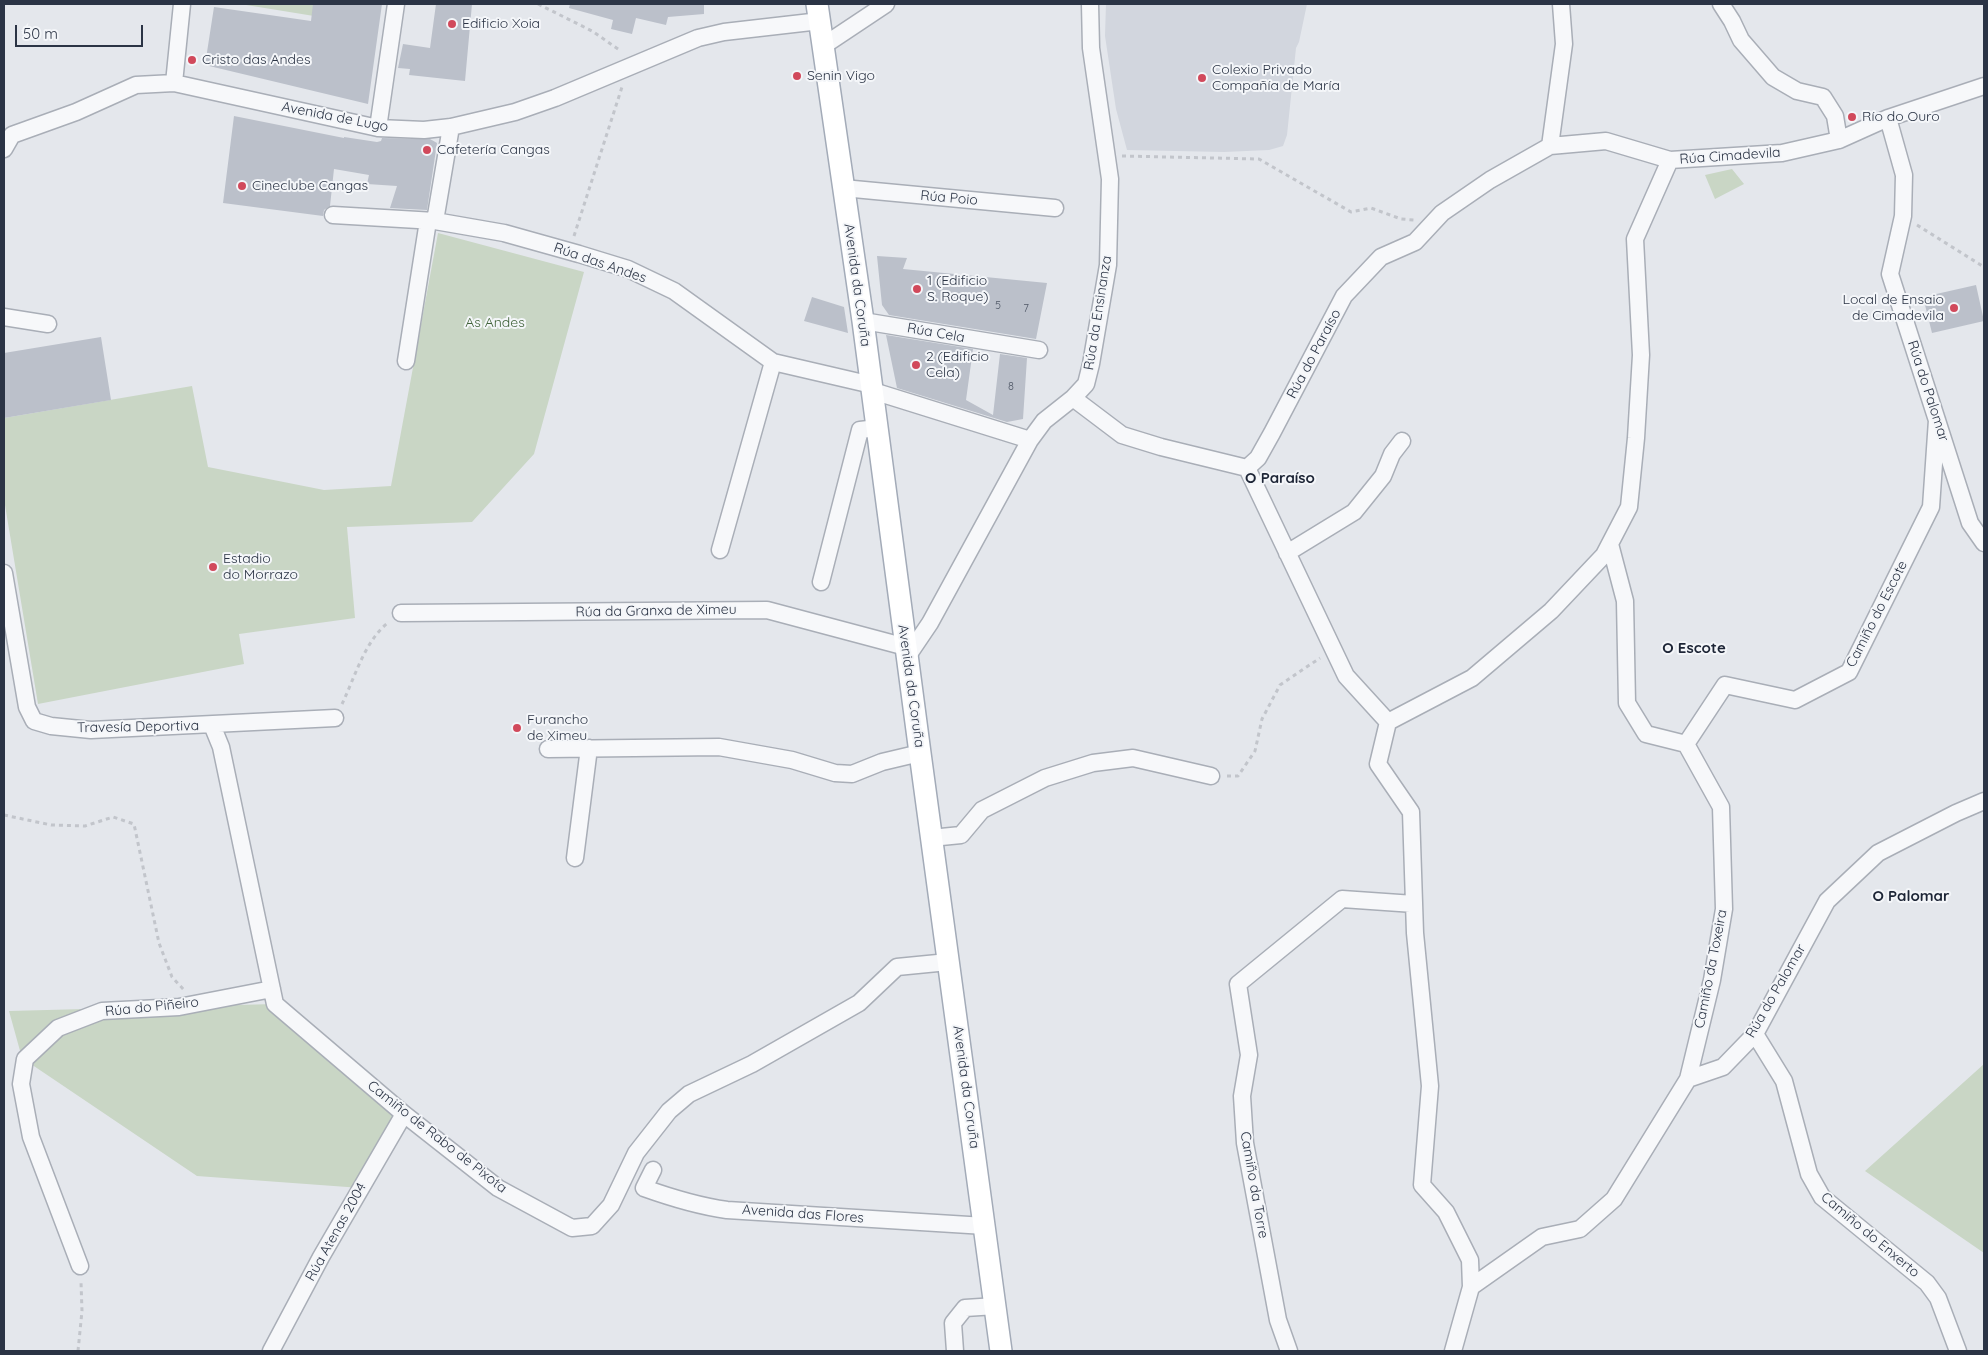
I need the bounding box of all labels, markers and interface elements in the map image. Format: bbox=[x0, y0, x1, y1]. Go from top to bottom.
scale bar bbox=[18, 15, 145, 47]
place label: Edificio Xoia bbox=[462, 16, 540, 32]
marker: Edificio Xoia bbox=[446, 18, 458, 30]
text: 50 m bbox=[23, 24, 58, 43]
place label: Cristo das Andes bbox=[202, 52, 311, 68]
marker: Cristo das Andes bbox=[186, 54, 198, 66]
place label: Colexio Privado Compañía de María bbox=[1212, 62, 1340, 94]
place label: Senin Vigo bbox=[807, 68, 875, 84]
marker: Senin Vigo bbox=[791, 70, 803, 82]
marker: Colexio Privado Compañía de María bbox=[1196, 72, 1208, 84]
street label: Avenida de Lugo bbox=[280, 98, 390, 136]
place label: Río do Ouro bbox=[1862, 109, 1940, 125]
marker: Río do Ouro bbox=[1846, 111, 1858, 123]
place label: Cafetería Cangas bbox=[437, 142, 550, 158]
marker: Cafetería Cangas bbox=[421, 144, 433, 156]
street label: Rúa Cimadevila bbox=[1679, 144, 1781, 168]
place label: Cineclube Cangas bbox=[252, 178, 368, 194]
marker: Cineclube Cangas bbox=[236, 180, 248, 192]
street label: Rúa Poio bbox=[920, 187, 978, 209]
street label: Avenida da Coruña bbox=[840, 222, 874, 348]
street label: Rúa das Andes bbox=[551, 239, 649, 287]
street label: Rúa da Ensinanza bbox=[1081, 255, 1115, 371]
place label: 1 (Edificio S. Roque) bbox=[927, 273, 989, 306]
marker: 1 (Edificio S. Roque) bbox=[911, 283, 923, 295]
place label: Local de Ensaio de Cimadevila bbox=[1842, 292, 1944, 324]
house number: 5 bbox=[995, 299, 1001, 313]
house number: 7 bbox=[1023, 302, 1029, 316]
marker: Local de Ensaio de Cimadevila bbox=[1948, 302, 1960, 314]
street label: Rúa do Paraíso bbox=[1283, 306, 1345, 402]
park label: As Andes bbox=[465, 315, 525, 331]
street label: Rúa Cela bbox=[906, 320, 966, 346]
street label: Rúa do Palomar bbox=[1904, 338, 1952, 444]
place label: 2 (Edificio Cela) bbox=[926, 349, 989, 382]
marker: 2 (Edificio Cela) bbox=[910, 359, 922, 371]
house number: 8 bbox=[1008, 380, 1014, 394]
district label: O Paraíso bbox=[1245, 469, 1315, 487]
place label: Estadio do Morrazo bbox=[223, 551, 298, 584]
street label: Camiño do Escote bbox=[1843, 558, 1911, 670]
marker: Estadio do Morrazo bbox=[207, 561, 219, 573]
street label: Rúa da Granxa de Ximeu bbox=[575, 601, 737, 621]
street label: Avenida da Coruña bbox=[894, 623, 928, 749]
district label: O Escote bbox=[1662, 639, 1726, 657]
place label: Furancho de Ximeu bbox=[527, 712, 588, 744]
street label: Travesía Deportiva bbox=[77, 718, 199, 736]
marker: Furancho de Ximeu bbox=[511, 722, 523, 734]
district label: O Palomar bbox=[1873, 887, 1949, 905]
street label: Camiño da Toxeira bbox=[1691, 908, 1731, 1030]
street label: Rúa do Palomar bbox=[1742, 941, 1810, 1041]
street label: Rúa do Piñeiro bbox=[104, 994, 200, 1020]
street label: Avenida da Coruña bbox=[949, 1024, 983, 1150]
street label: Camiño de Rabo de Pixota bbox=[364, 1077, 510, 1197]
street label: Camiño da Torre bbox=[1236, 1130, 1272, 1240]
street label: Rúa Atenas 2004 bbox=[302, 1180, 370, 1284]
street label: Camiño do Enxerto bbox=[1817, 1189, 1923, 1281]
street label: Avenida das Flores bbox=[741, 1201, 865, 1227]

